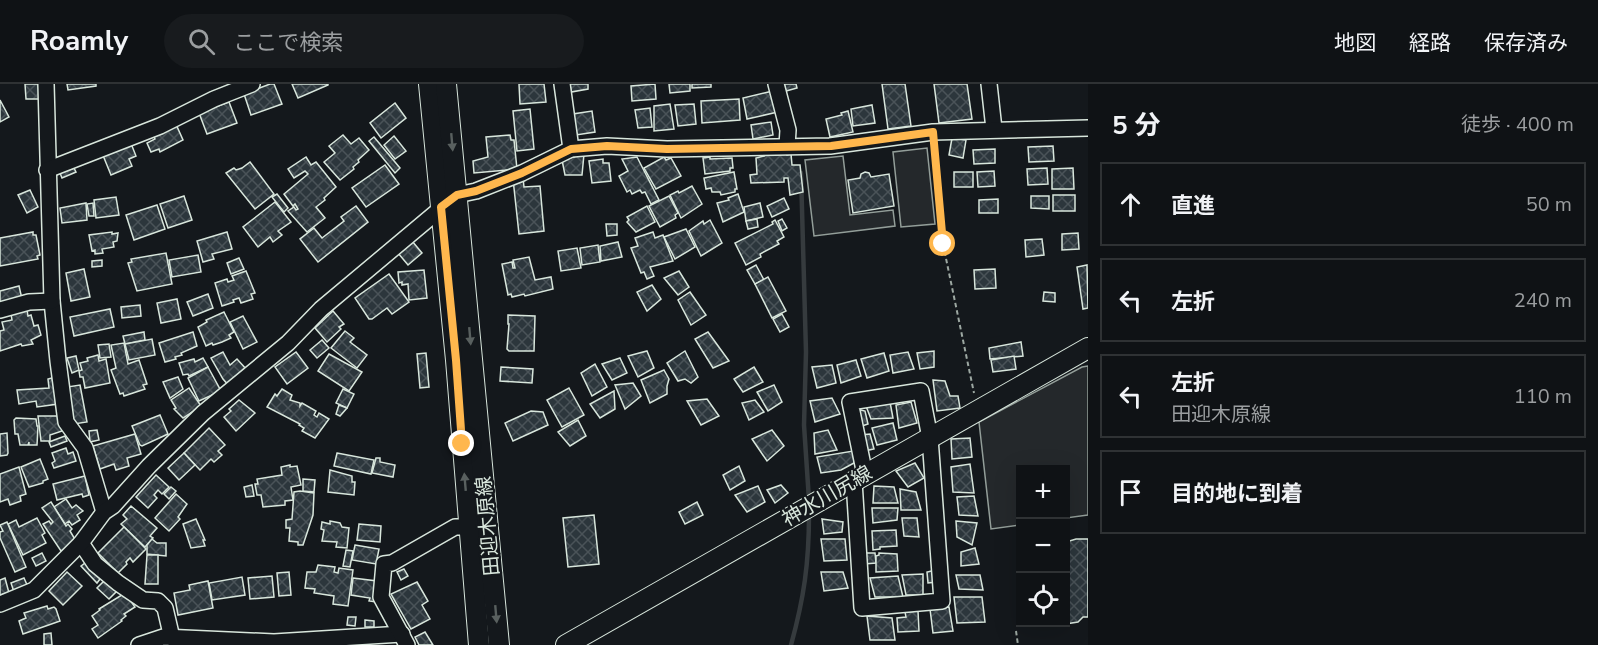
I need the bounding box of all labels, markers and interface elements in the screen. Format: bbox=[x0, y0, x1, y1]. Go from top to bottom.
search box bbox=[164, 14, 584, 68]
text: Roamly bbox=[30, 22, 128, 60]
icon: search bbox=[185, 25, 218, 58]
text: ここで検索 bbox=[233, 28, 343, 58]
text: 地図 bbox=[1334, 29, 1376, 57]
text: 経路 bbox=[1409, 29, 1451, 57]
text: 保存済み bbox=[1484, 29, 1568, 57]
text: 5 分 bbox=[1112, 108, 1161, 143]
text: 徒歩 · 400 m bbox=[1461, 111, 1574, 138]
one-way arrow bbox=[447, 133, 457, 152]
icon: ahead bbox=[1114, 188, 1147, 221]
text: 直進 bbox=[1171, 191, 1215, 221]
text: 50 m bbox=[1526, 191, 1572, 218]
route start bbox=[929, 230, 955, 256]
icon: left bbox=[1114, 284, 1147, 317]
text: 左折 bbox=[1171, 287, 1215, 317]
text: 240 m bbox=[1514, 287, 1572, 314]
one-way arrow bbox=[465, 327, 475, 346]
text: 左折 bbox=[1171, 368, 1215, 398]
icon: left bbox=[1114, 380, 1147, 413]
text: 110 m bbox=[1514, 383, 1572, 410]
text: 田迎木原線 bbox=[1171, 401, 1271, 428]
route end bbox=[448, 430, 474, 456]
street label: 神水川尻線 bbox=[777, 459, 877, 533]
map controls bbox=[1016, 465, 1070, 627]
button: + bbox=[1016, 465, 1070, 519]
one-way arrow bbox=[460, 473, 470, 492]
street label: 田迎木原線 bbox=[470, 475, 506, 577]
icon: arrive bbox=[1114, 476, 1147, 509]
text: 目的地に到着 bbox=[1171, 479, 1303, 509]
button: − bbox=[1016, 519, 1070, 573]
button: locate bbox=[1016, 573, 1070, 627]
one-way arrow bbox=[491, 605, 501, 624]

